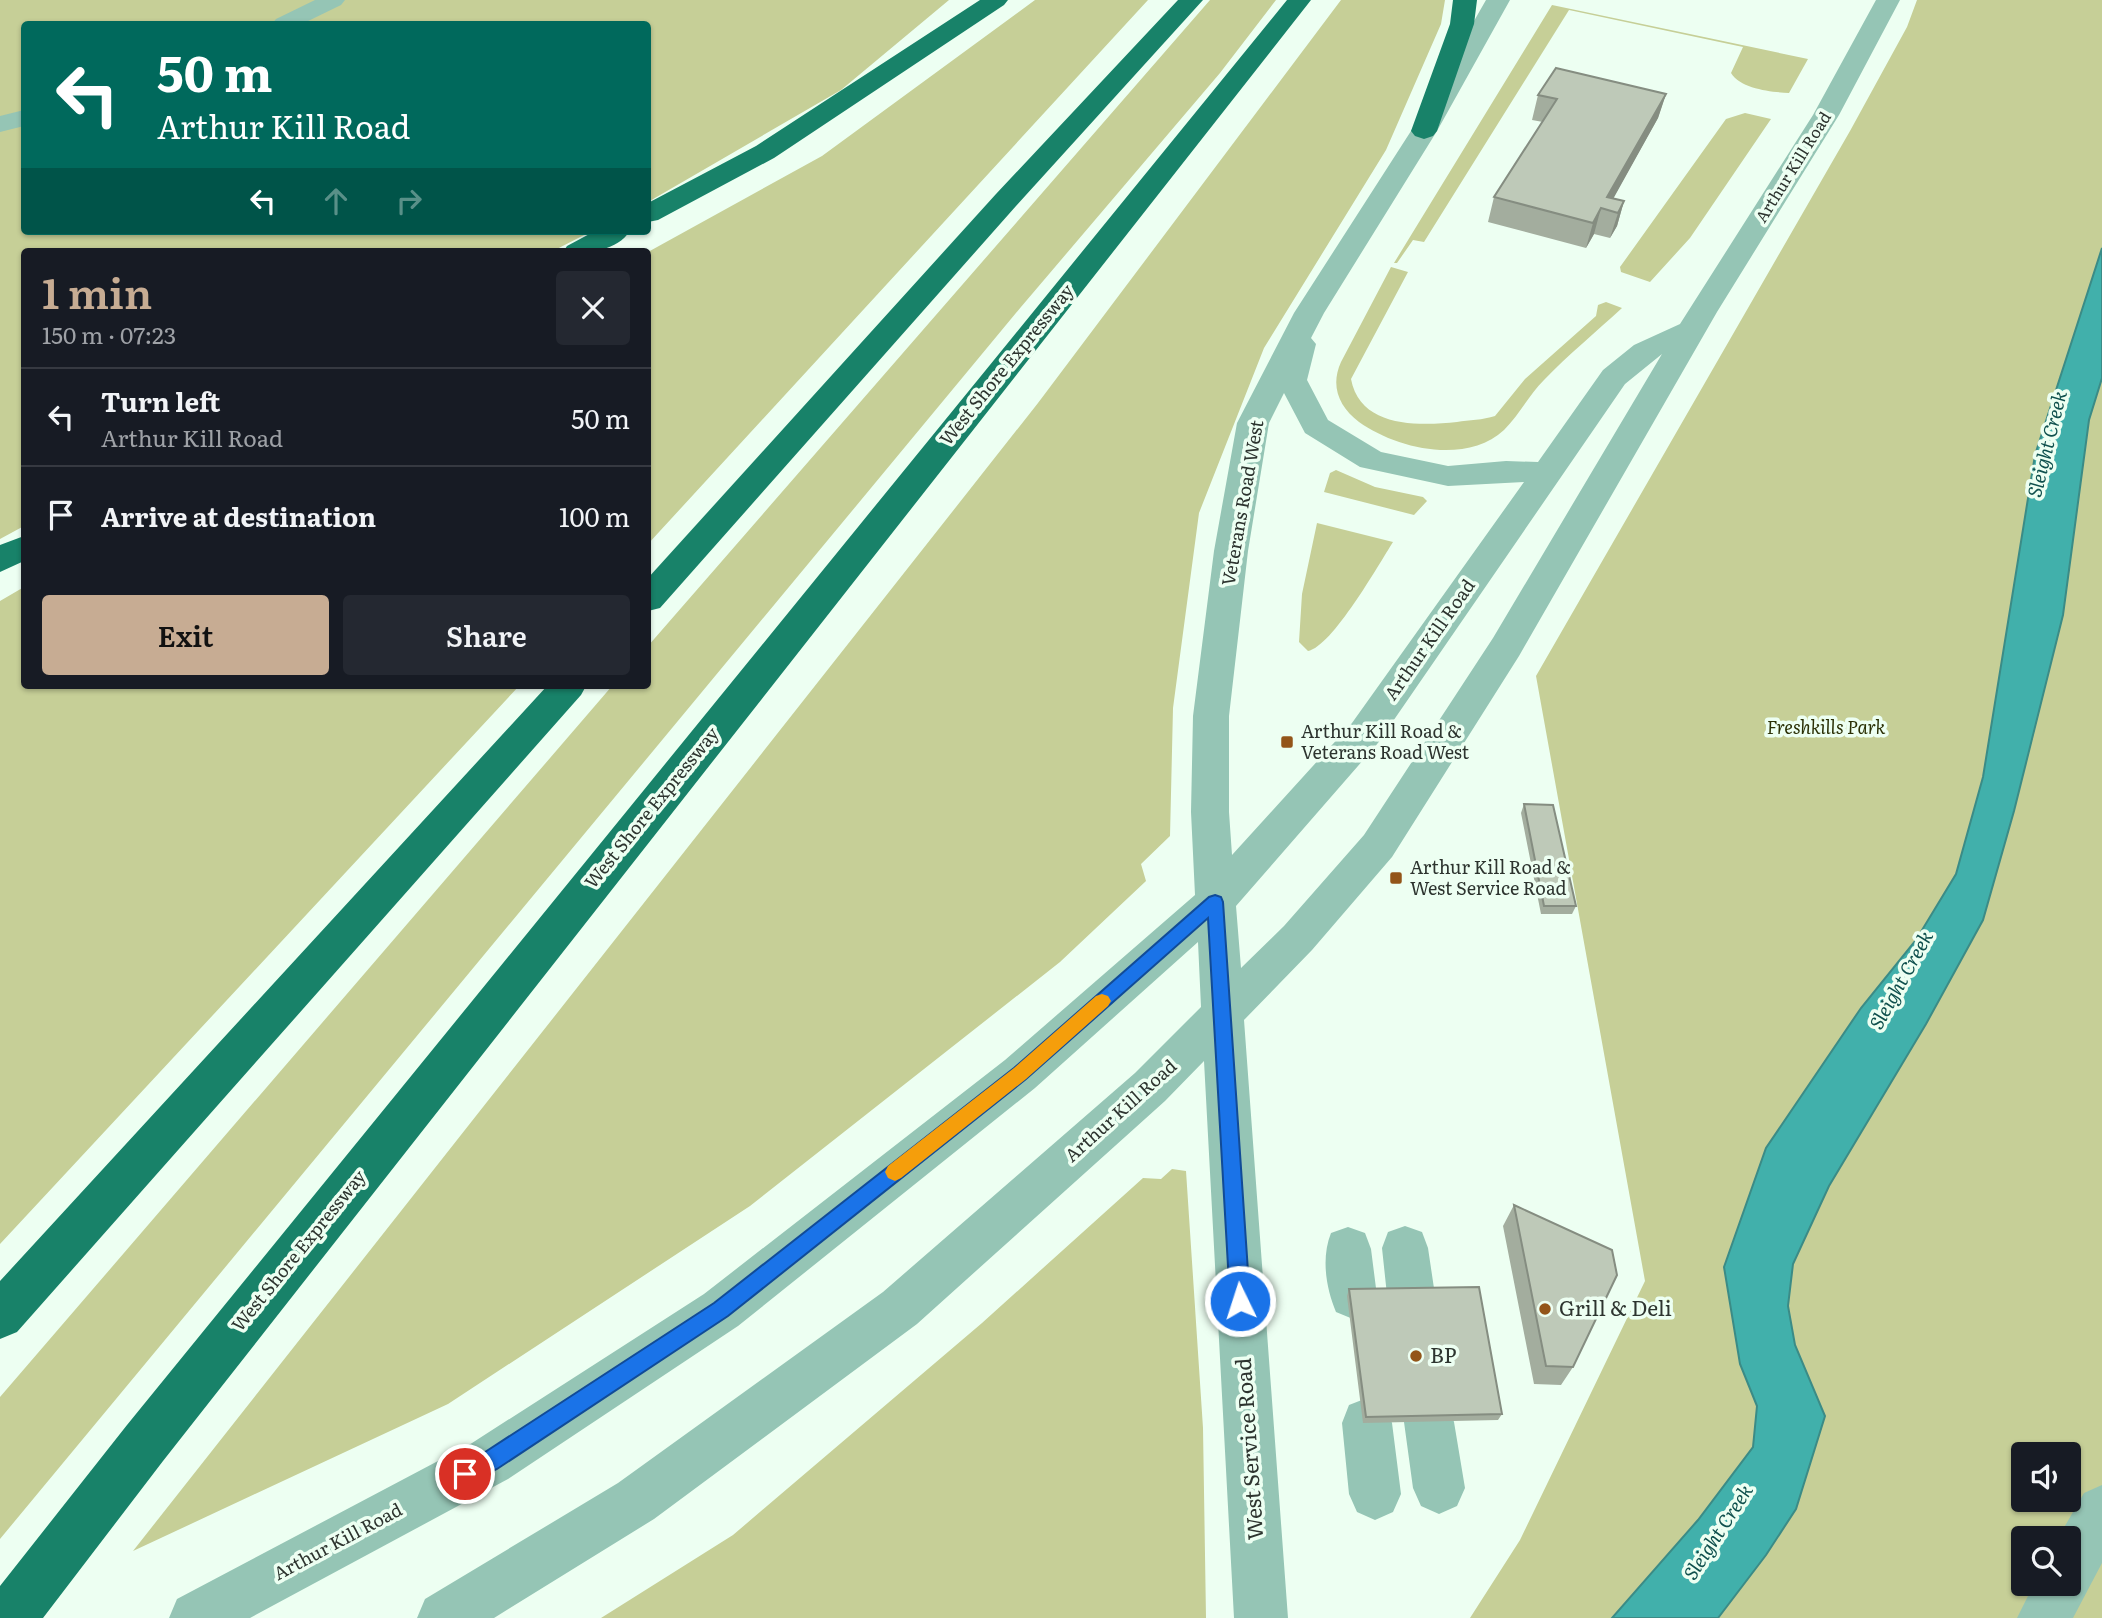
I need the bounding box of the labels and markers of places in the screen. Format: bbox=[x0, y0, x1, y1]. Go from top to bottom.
place label: Arthur Kill Road & Veterans Road West bbox=[1301, 717, 1470, 765]
marker: Arthur Kill Road & Veterans Road West bbox=[1279, 734, 1295, 750]
place label: Arthur Kill Road & West Service Road bbox=[1410, 853, 1571, 901]
marker: Arthur Kill Road & West Service Road bbox=[1388, 870, 1404, 886]
place label: Grill & Deli bbox=[1559, 1291, 1672, 1322]
marker: Grill & Deli bbox=[1537, 1301, 1553, 1317]
place label: BP bbox=[1430, 1338, 1457, 1369]
marker: BP bbox=[1408, 1348, 1424, 1364]
pin bbox=[435, 1444, 495, 1504]

